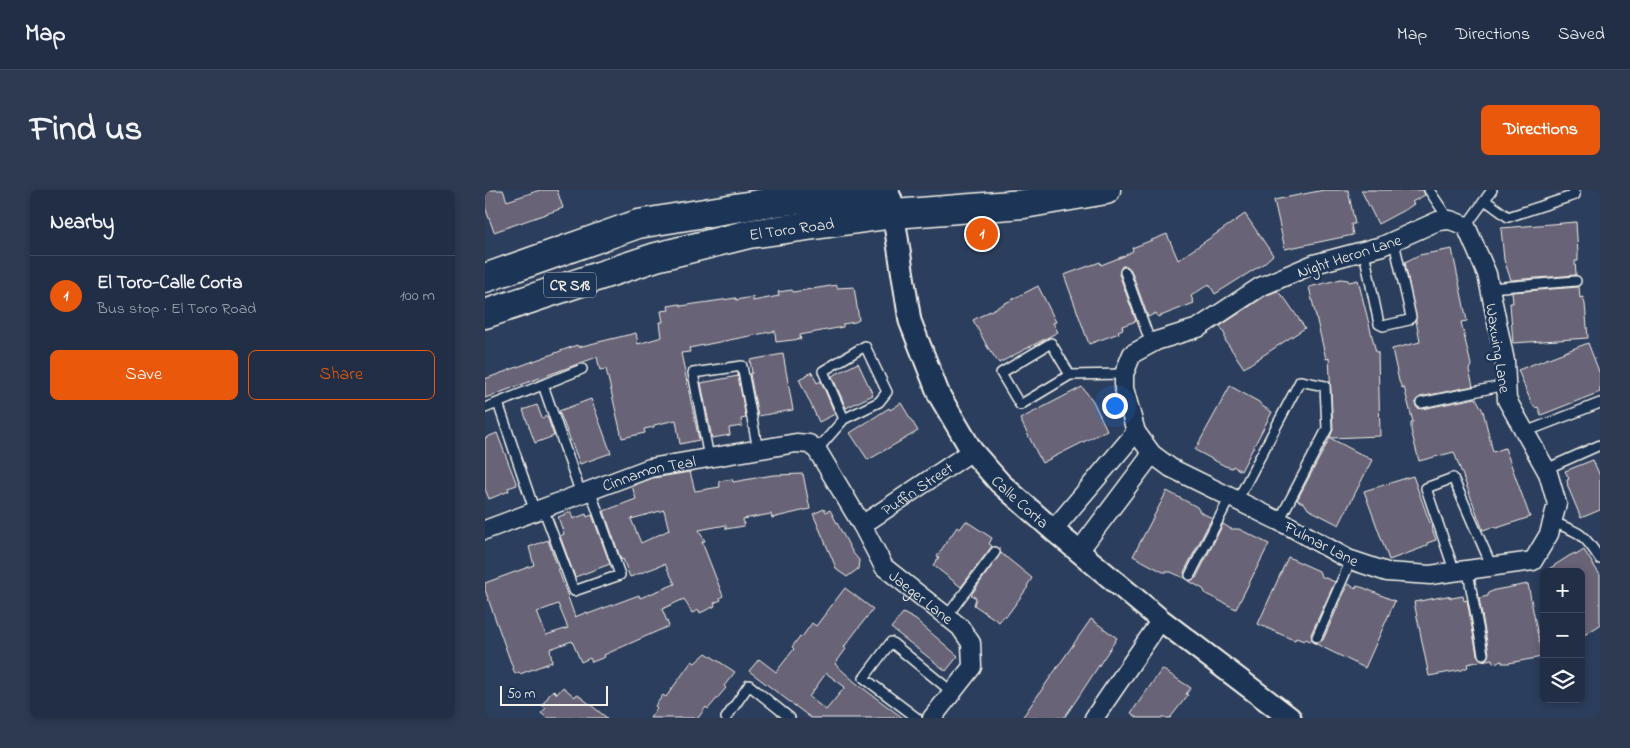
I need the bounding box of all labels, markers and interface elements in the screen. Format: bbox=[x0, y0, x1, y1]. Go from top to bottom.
text: Map bbox=[25, 17, 66, 52]
text: Map bbox=[1397, 22, 1427, 48]
text: Directions bbox=[1455, 22, 1530, 48]
text: Saved bbox=[1558, 22, 1605, 48]
text: Find us bbox=[30, 105, 142, 156]
button: Directions bbox=[1481, 105, 1600, 155]
text: Nearby bbox=[50, 208, 114, 238]
street label: El Toro Road bbox=[748, 212, 836, 248]
pin: 1 bbox=[966, 215, 998, 253]
street label: Night Heron Lane bbox=[1294, 228, 1406, 285]
text: El Toro-Calle Corta bbox=[97, 270, 243, 297]
road number: CR S18 bbox=[544, 272, 596, 298]
text: 1 bbox=[63, 284, 69, 308]
text: 100 m bbox=[400, 284, 435, 308]
text: Bus stop · El Toro Road bbox=[97, 297, 256, 321]
street label: Waxwing Lane bbox=[1478, 302, 1516, 396]
button: Save bbox=[50, 350, 238, 400]
button: Share bbox=[248, 350, 435, 400]
your location bbox=[1102, 393, 1128, 419]
street label: Cinnamon Teal bbox=[599, 450, 698, 499]
street label: Puffin Street bbox=[877, 457, 959, 523]
street label: Calle Corta bbox=[984, 471, 1053, 535]
street label: Fulmar Lane bbox=[1279, 515, 1363, 574]
street label: Jaeger Lane bbox=[883, 565, 958, 632]
map controls bbox=[1540, 568, 1585, 703]
button: + bbox=[1540, 568, 1585, 613]
button: − bbox=[1540, 613, 1585, 658]
button: layers bbox=[1540, 658, 1585, 703]
scale bar bbox=[500, 683, 607, 706]
text: 50 m bbox=[507, 684, 535, 705]

